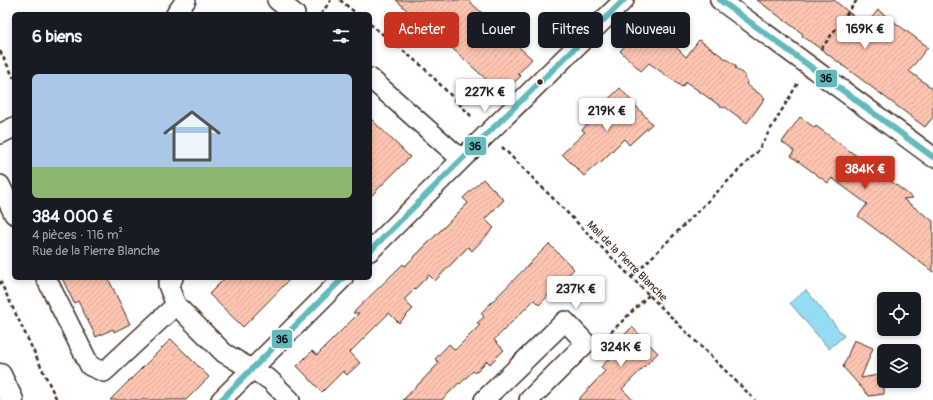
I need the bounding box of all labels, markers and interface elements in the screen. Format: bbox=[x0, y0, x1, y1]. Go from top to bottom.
chip: Acheter bbox=[384, 12, 459, 48]
chip: Louer bbox=[467, 12, 530, 48]
chip: Filtres bbox=[538, 12, 603, 48]
chip: Nouveau bbox=[611, 12, 690, 48]
pin: 169K € bbox=[832, 16, 898, 50]
text: 169K € bbox=[846, 21, 884, 37]
icon: filters bbox=[330, 25, 352, 47]
text: 6 biens bbox=[32, 26, 82, 47]
line badge: 36 bbox=[815, 69, 838, 88]
text: 36 bbox=[820, 72, 833, 85]
unlabelled marker bbox=[535, 77, 545, 87]
pin: 227K € bbox=[452, 79, 518, 113]
text: 227K € bbox=[465, 84, 505, 100]
pin: 219K € bbox=[574, 98, 640, 132]
icon: home bbox=[156, 100, 228, 172]
text: 219K € bbox=[588, 103, 626, 119]
line badge: 36 bbox=[464, 136, 487, 156]
text: 36 bbox=[469, 140, 482, 153]
pin: 384K € bbox=[832, 156, 898, 190]
text: 384K € bbox=[845, 161, 885, 177]
text: 384 000 € bbox=[32, 206, 113, 227]
street label: Mail de la Pierre Blanche bbox=[584, 218, 670, 304]
text: 4 pièces · 116 m² bbox=[32, 227, 123, 243]
text: Rue de la Pierre Blanche bbox=[32, 243, 160, 259]
pin: 237K € bbox=[543, 276, 609, 310]
text: 237K € bbox=[556, 281, 596, 297]
map controls bbox=[877, 292, 921, 388]
button: locate bbox=[877, 292, 921, 336]
line badge: 36 bbox=[271, 329, 293, 349]
text: 36 bbox=[276, 333, 289, 346]
pin: 324K € bbox=[588, 334, 654, 368]
text: 324K € bbox=[600, 339, 642, 355]
button: layers bbox=[877, 344, 921, 388]

